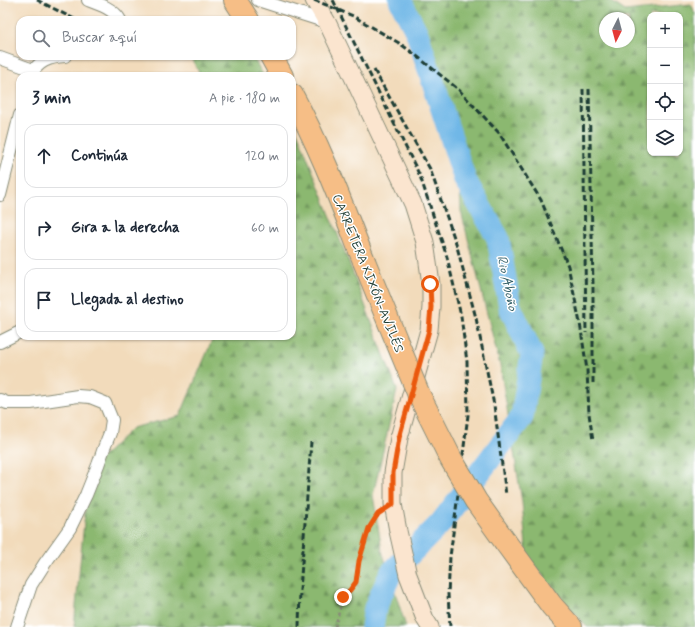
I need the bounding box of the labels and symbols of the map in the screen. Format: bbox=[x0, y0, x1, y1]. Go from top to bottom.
north arrow bbox=[599, 12, 635, 48]
street label: CARRETERA XIXÓN-AVILÉS bbox=[328, 191, 408, 355]
water label: Rio Aboño bbox=[492, 254, 522, 313]
route start bbox=[421, 275, 439, 293]
route end bbox=[334, 588, 352, 606]

